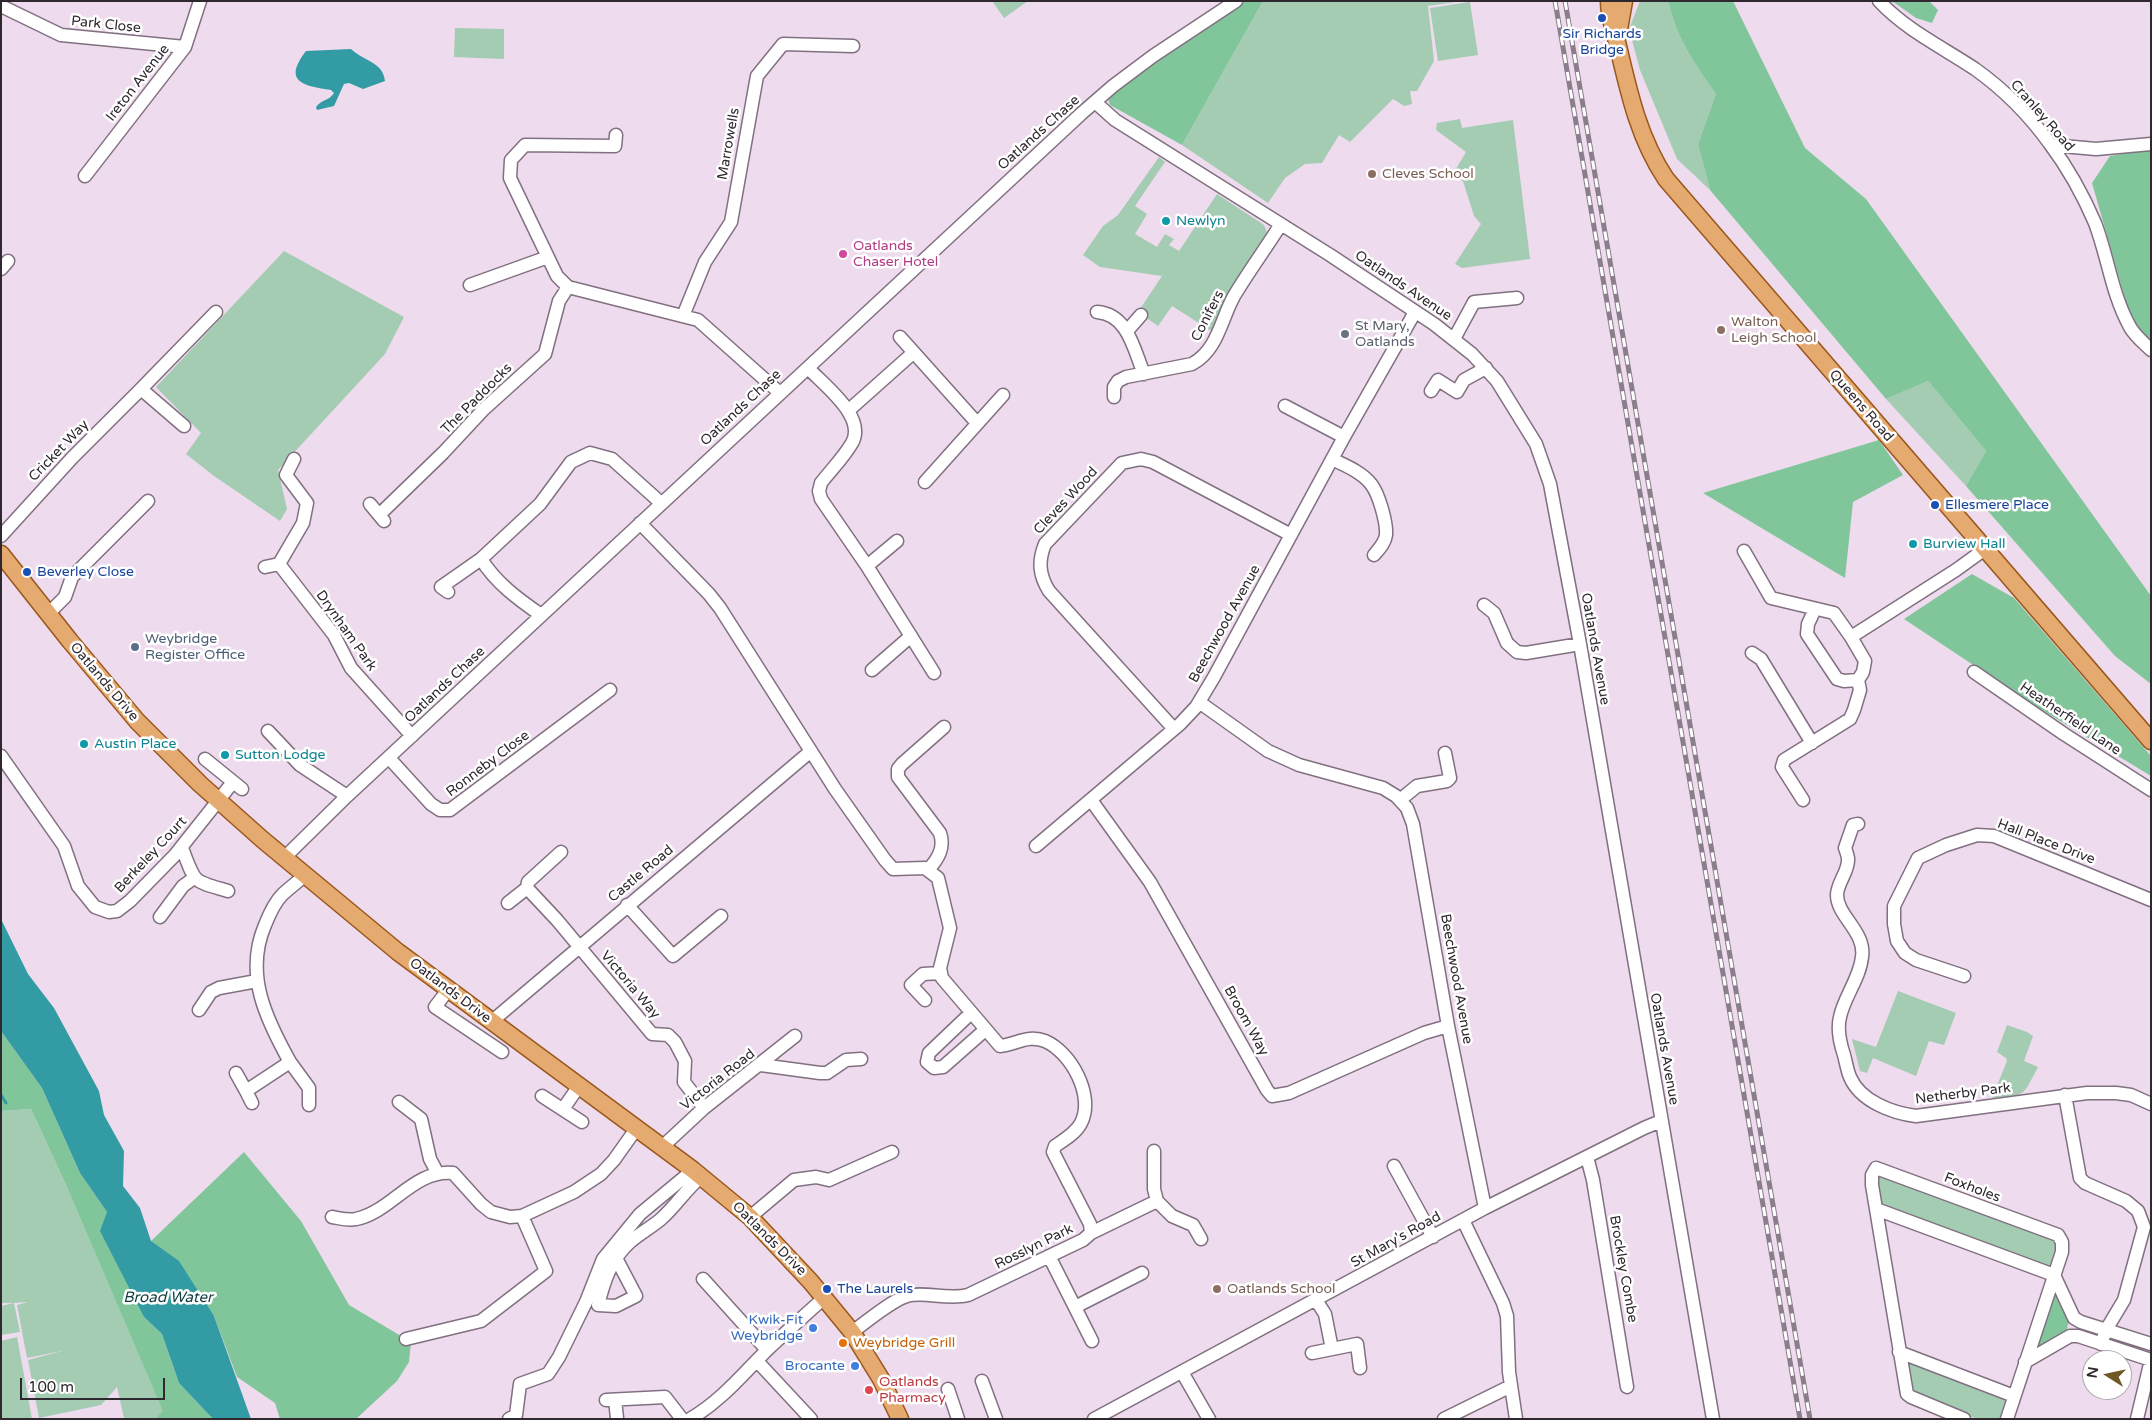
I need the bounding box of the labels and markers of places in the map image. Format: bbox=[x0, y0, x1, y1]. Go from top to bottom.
marker: Sir Richards Bridge bbox=[1596, 12, 1608, 24]
place label: Sir Richards Bridge bbox=[1562, 26, 1642, 58]
place label: Cleves School bbox=[1382, 166, 1474, 182]
marker: Cleves School bbox=[1366, 168, 1378, 180]
place label: Newlyn bbox=[1176, 213, 1226, 229]
marker: Newlyn bbox=[1160, 215, 1172, 227]
place label: Oatlands Chaser Hotel bbox=[853, 238, 938, 270]
marker: Oatlands Chaser Hotel bbox=[837, 248, 849, 260]
place label: Walton Leigh School bbox=[1731, 314, 1817, 347]
place label: St Mary, Oatlands bbox=[1355, 318, 1415, 351]
marker: Walton Leigh School bbox=[1715, 324, 1727, 336]
marker: St Mary, Oatlands bbox=[1339, 328, 1351, 340]
place label: Ellesmere Place bbox=[1945, 497, 2049, 513]
marker: Ellesmere Place bbox=[1929, 499, 1941, 511]
place label: Burview Hall bbox=[1923, 536, 2005, 552]
marker: Burview Hall bbox=[1907, 538, 1919, 550]
place label: Beverley Close bbox=[37, 564, 134, 580]
marker: Beverley Close bbox=[21, 566, 33, 578]
place label: Weybridge Register Office bbox=[145, 631, 245, 664]
marker: Weybridge Register Office bbox=[129, 641, 141, 653]
place label: Austin Place bbox=[94, 736, 176, 752]
marker: Austin Place bbox=[78, 738, 90, 750]
place label: Sutton Lodge bbox=[235, 747, 325, 763]
marker: Sutton Lodge bbox=[219, 749, 231, 761]
place label: The Laurels bbox=[837, 1281, 913, 1297]
place label: Oatlands School bbox=[1227, 1281, 1335, 1297]
marker: The Laurels bbox=[821, 1283, 833, 1295]
marker: Oatlands School bbox=[1211, 1283, 1223, 1295]
place label: Kwik-Fit Weybridge bbox=[731, 1312, 803, 1344]
marker: Kwik-Fit Weybridge bbox=[807, 1322, 819, 1334]
place label: Weybridge Grill bbox=[853, 1335, 955, 1351]
marker: Weybridge Grill bbox=[837, 1337, 849, 1349]
place label: Brocante bbox=[785, 1358, 845, 1374]
marker: Brocante bbox=[849, 1360, 861, 1372]
place label: Oatlands Pharmacy bbox=[879, 1374, 946, 1406]
marker: Oatlands Pharmacy bbox=[863, 1384, 875, 1396]

